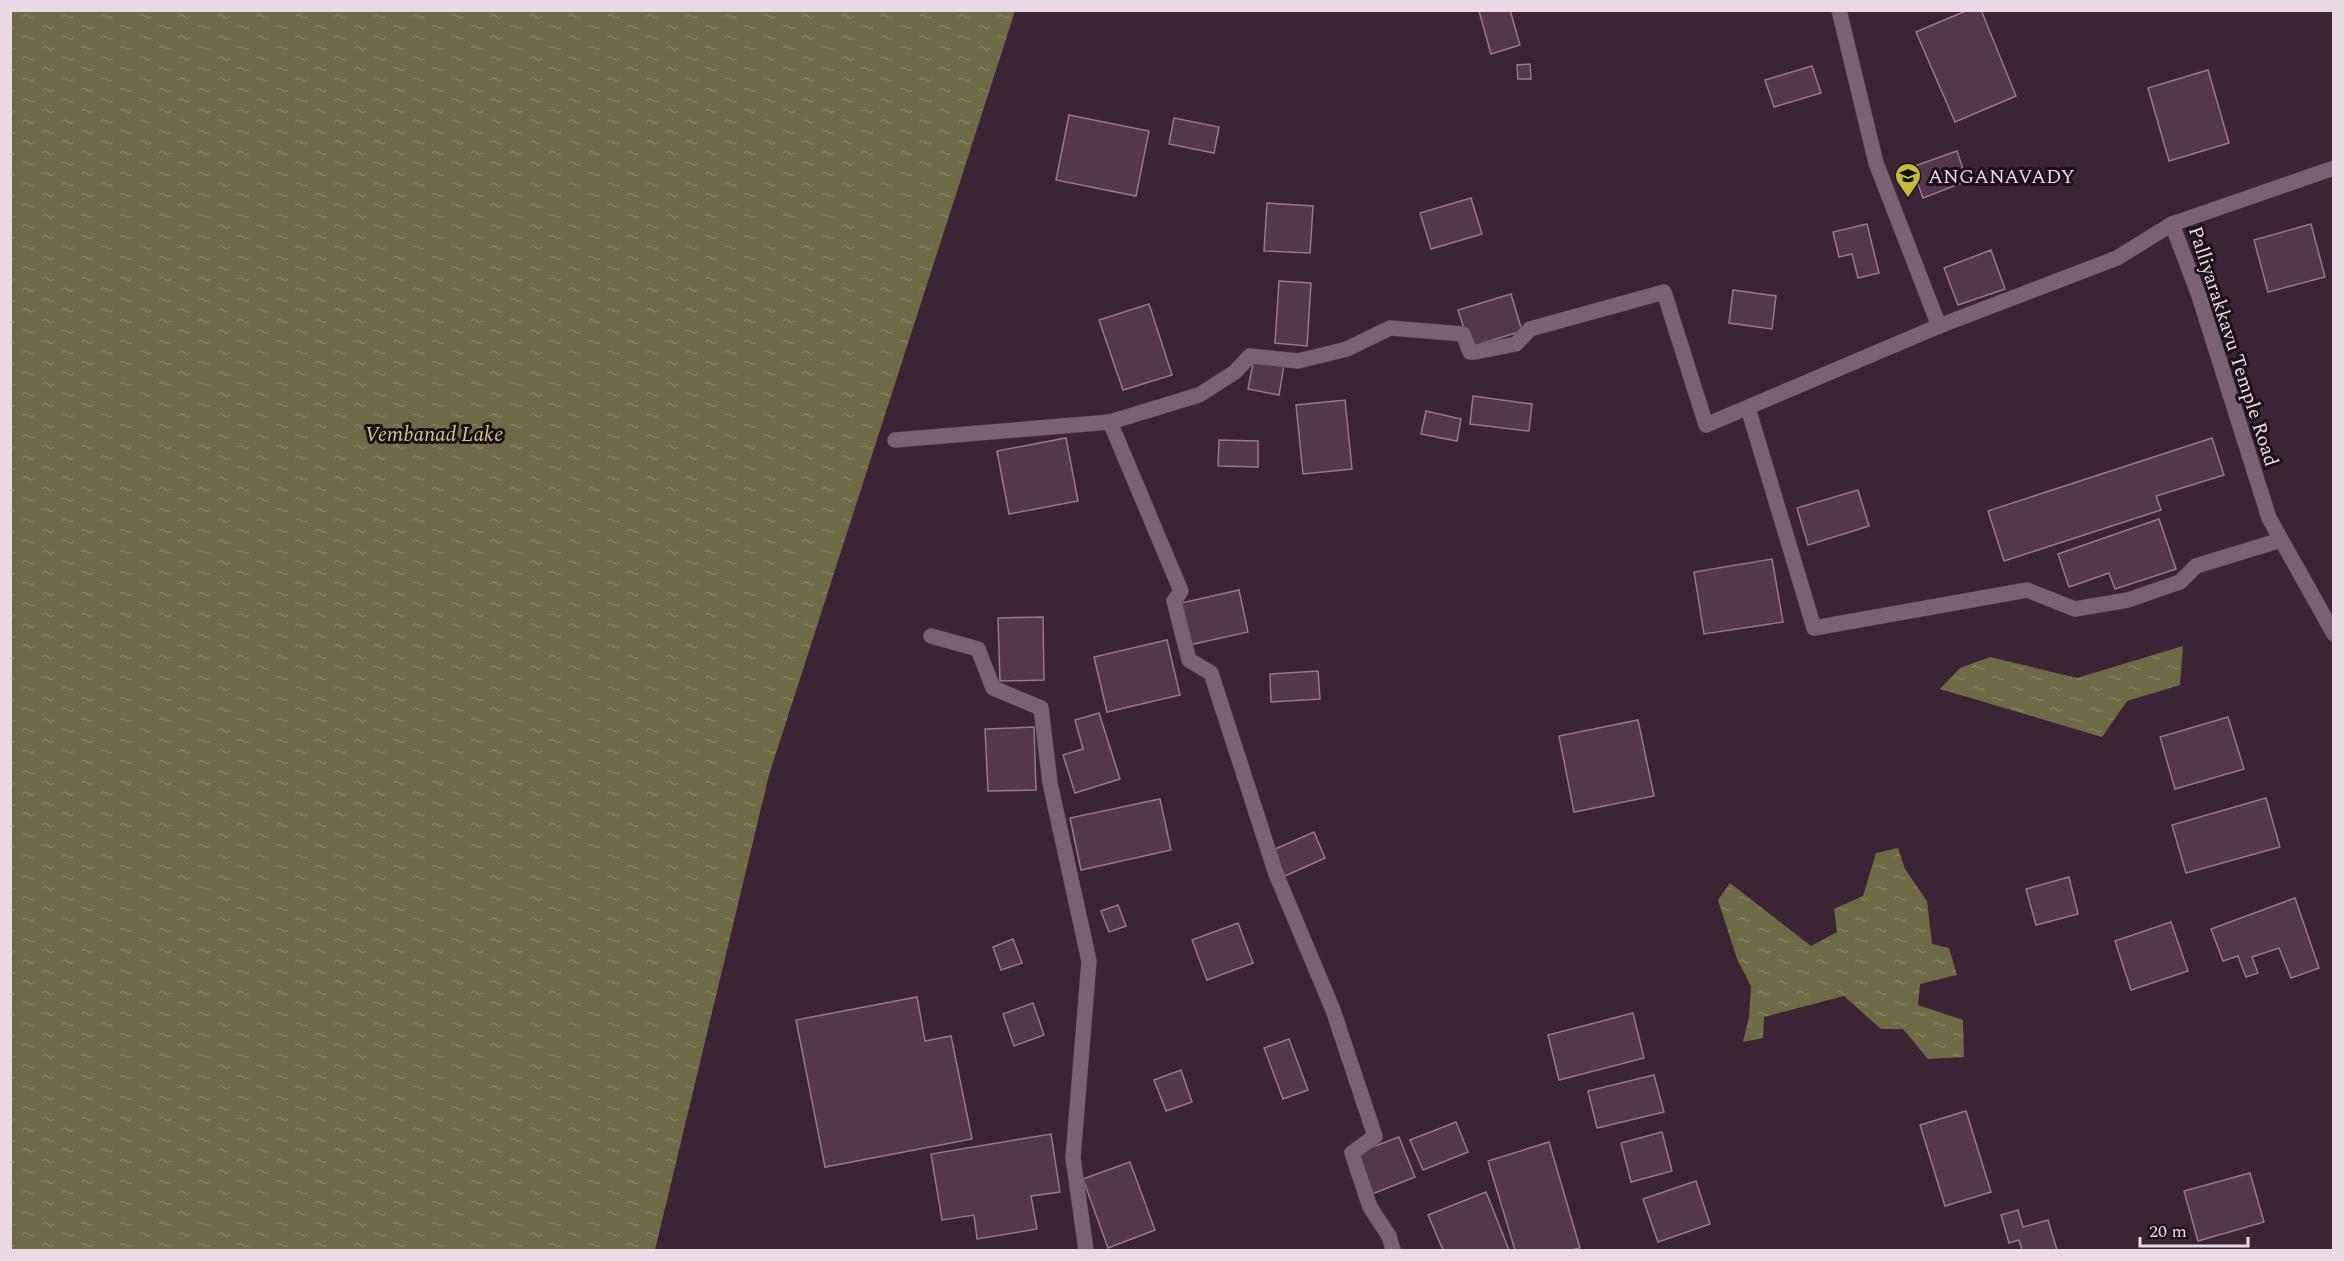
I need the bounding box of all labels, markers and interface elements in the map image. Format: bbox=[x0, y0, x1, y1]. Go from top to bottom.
school or university icon: ANGANAVADY bbox=[1893, 161, 1923, 199]
place label: ANGANAVADY bbox=[1928, 162, 2075, 192]
street label: Palliyarakkavu Temple Road bbox=[2180, 222, 2286, 470]
water label: Vembanad Lake bbox=[365, 419, 503, 451]
scale bar bbox=[2140, 1210, 2248, 1248]
text: 20 m bbox=[2149, 1218, 2187, 1245]

